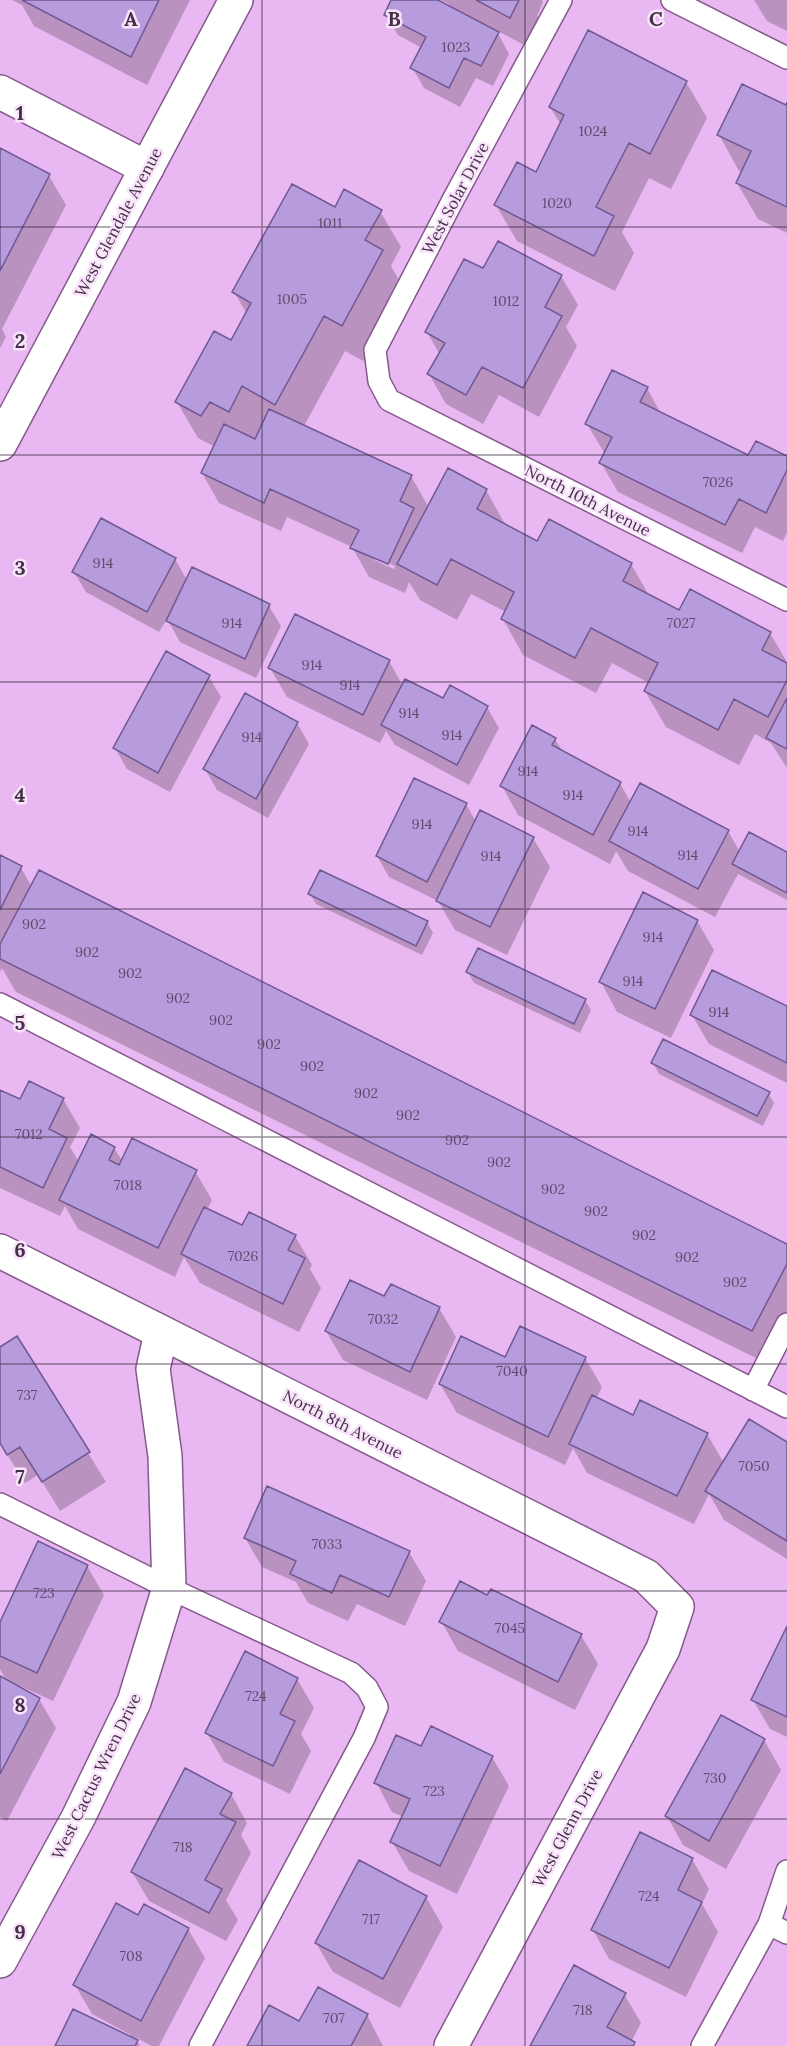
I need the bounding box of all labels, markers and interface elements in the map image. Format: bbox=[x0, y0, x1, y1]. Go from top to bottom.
text: A bbox=[124, 6, 138, 31]
text: B bbox=[387, 6, 401, 31]
text: C bbox=[649, 6, 663, 31]
house number: 1023 bbox=[442, 38, 471, 56]
text: 1 bbox=[16, 100, 24, 125]
house number: 1024 bbox=[579, 122, 608, 140]
street label: West Solar Drive bbox=[417, 138, 493, 257]
street label: West Glendale Avenue bbox=[70, 144, 166, 300]
house number: 1020 bbox=[542, 194, 572, 212]
house number: 1011 bbox=[318, 214, 342, 232]
house number: 1005 bbox=[277, 290, 307, 308]
house number: 1012 bbox=[493, 292, 519, 310]
text: 2 bbox=[15, 328, 25, 353]
street label: North 10th Avenue bbox=[522, 460, 655, 540]
house number: 7026 bbox=[703, 473, 733, 491]
house number: 914 bbox=[93, 554, 114, 572]
text: 3 bbox=[14, 555, 26, 580]
house number: 914 bbox=[222, 614, 243, 632]
house number: 7027 bbox=[666, 614, 696, 632]
house number: 914 bbox=[302, 656, 323, 674]
house number: 914 bbox=[340, 676, 361, 694]
house number: 914 bbox=[399, 704, 420, 722]
house number: 914 bbox=[442, 726, 463, 744]
house number: 914 bbox=[242, 728, 263, 746]
house number: 914 bbox=[518, 762, 539, 780]
text: 4 bbox=[15, 782, 26, 807]
house number: 914 bbox=[563, 786, 584, 804]
house number: 914 bbox=[412, 815, 433, 833]
house number: 914 bbox=[628, 822, 649, 840]
house number: 914 bbox=[678, 846, 699, 864]
house number: 914 bbox=[481, 847, 502, 865]
house number: 902 bbox=[22, 915, 46, 933]
house number: 914 bbox=[643, 928, 664, 946]
house number: 902 bbox=[75, 943, 99, 961]
house number: 902 bbox=[118, 964, 142, 982]
house number: 914 bbox=[623, 972, 644, 990]
house number: 902 bbox=[166, 989, 190, 1007]
house number: 914 bbox=[709, 1003, 730, 1021]
text: 5 bbox=[15, 1010, 26, 1035]
house number: 902 bbox=[209, 1011, 233, 1029]
house number: 902 bbox=[257, 1035, 281, 1053]
house number: 902 bbox=[300, 1057, 324, 1075]
house number: 902 bbox=[354, 1084, 378, 1102]
house number: 902 bbox=[396, 1106, 420, 1124]
house number: 7012 bbox=[15, 1125, 43, 1143]
house number: 902 bbox=[445, 1131, 469, 1149]
house number: 902 bbox=[487, 1153, 511, 1171]
house number: 7018 bbox=[114, 1176, 142, 1194]
house number: 902 bbox=[541, 1180, 565, 1198]
house number: 902 bbox=[584, 1202, 608, 1220]
house number: 902 bbox=[632, 1226, 656, 1244]
text: 6 bbox=[14, 1237, 26, 1262]
house number: 7026 bbox=[228, 1247, 258, 1265]
house number: 902 bbox=[675, 1248, 699, 1266]
house number: 902 bbox=[723, 1273, 747, 1291]
house number: 7032 bbox=[368, 1310, 398, 1328]
house number: 7040 bbox=[496, 1362, 528, 1380]
street label: North 8th Avenue bbox=[280, 1385, 407, 1463]
house number: 737 bbox=[17, 1386, 38, 1404]
house number: 7050 bbox=[738, 1457, 770, 1475]
text: 7 bbox=[15, 1464, 25, 1489]
house number: 7033 bbox=[312, 1535, 343, 1553]
house number: 723 bbox=[33, 1584, 55, 1602]
house number: 7045 bbox=[495, 1619, 525, 1637]
house number: 724 bbox=[245, 1687, 267, 1705]
street label: West Cactus Wren Drive bbox=[47, 1690, 145, 1862]
text: 8 bbox=[14, 1692, 26, 1717]
street label: West Glenn Drive bbox=[528, 1765, 607, 1890]
house number: 730 bbox=[704, 1769, 726, 1787]
house number: 723 bbox=[423, 1782, 445, 1800]
house number: 718 bbox=[173, 1838, 193, 1856]
house number: 724 bbox=[638, 1887, 660, 1905]
house number: 717 bbox=[362, 1910, 381, 1928]
text: 9 bbox=[14, 1919, 26, 1944]
house number: 708 bbox=[119, 1947, 143, 1965]
house number: 718 bbox=[573, 2001, 593, 2019]
house number: 707 bbox=[323, 2009, 345, 2027]

